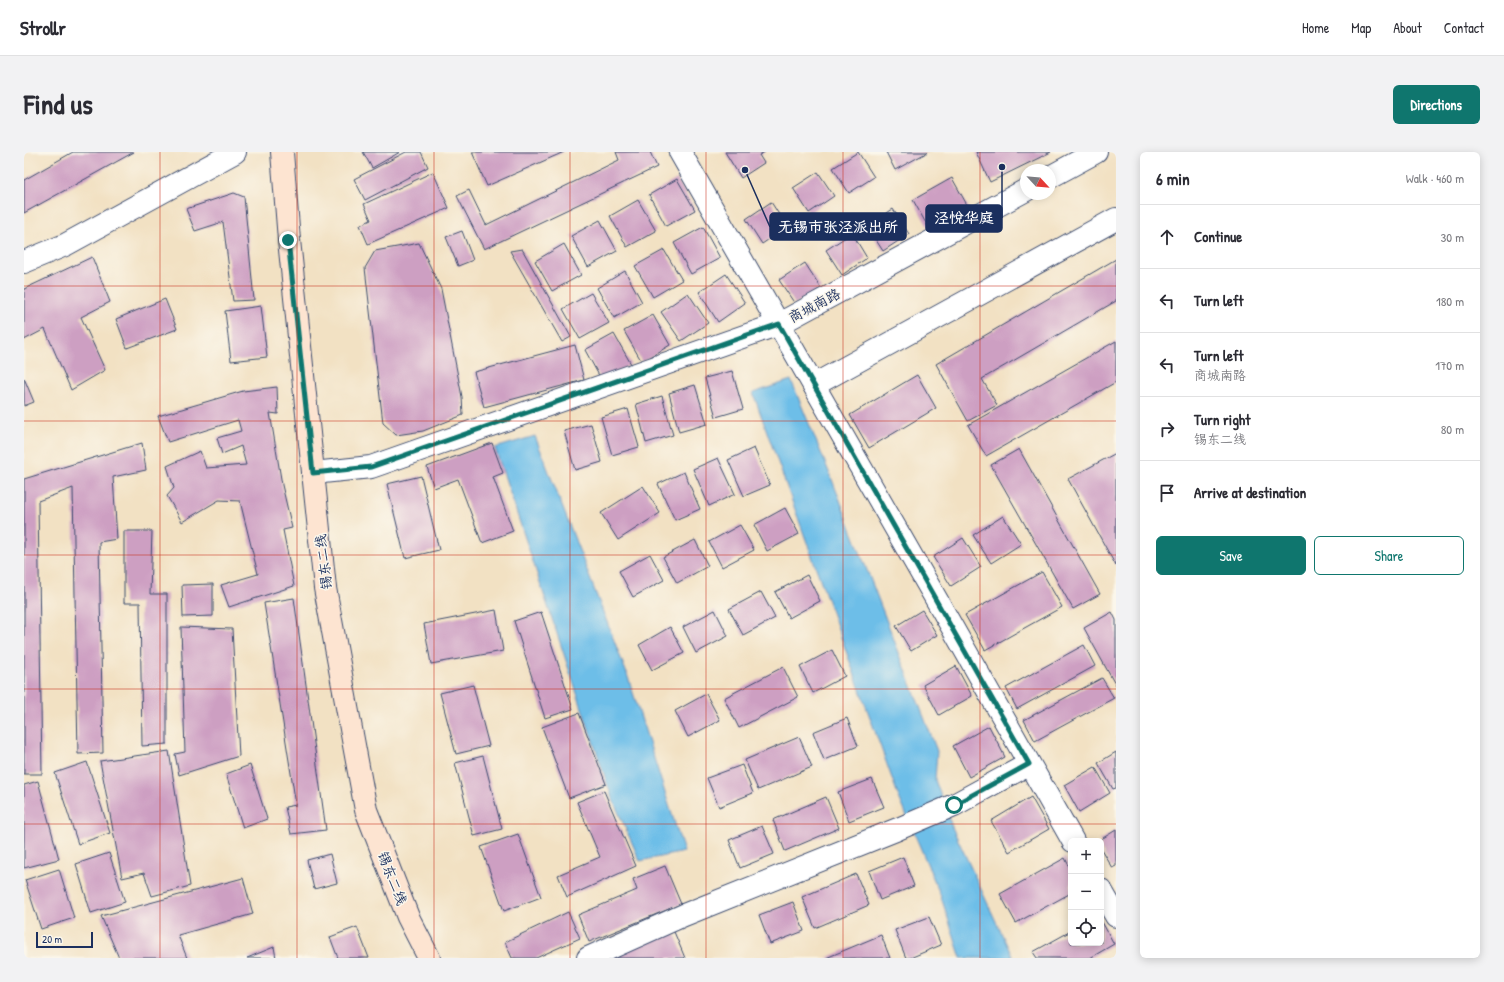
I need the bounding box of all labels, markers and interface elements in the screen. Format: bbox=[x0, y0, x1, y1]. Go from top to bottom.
text: Strollr bbox=[20, 15, 66, 41]
text: Home bbox=[1302, 18, 1329, 37]
text: Map bbox=[1351, 18, 1371, 37]
text: About bbox=[1393, 18, 1422, 37]
text: Contact bbox=[1444, 18, 1484, 37]
text: Find us bbox=[24, 85, 93, 123]
button: Directions bbox=[1393, 85, 1480, 124]
north arrow bbox=[1020, 164, 1056, 200]
text: 6 min bbox=[1156, 167, 1190, 190]
text: Walk · 460 m bbox=[1406, 169, 1464, 187]
callout: 泾悦华庭 bbox=[926, 205, 1002, 232]
text: 泾悦华庭 bbox=[934, 207, 994, 228]
callout: 无锡市张泾派出所 bbox=[770, 213, 906, 240]
text: 无锡市张泾派出所 bbox=[778, 216, 898, 237]
icon: ahead bbox=[1156, 226, 1178, 248]
text: Continue bbox=[1194, 226, 1242, 247]
text: 30 m bbox=[1441, 228, 1464, 246]
route end bbox=[279, 231, 297, 249]
street label: 商城南路 bbox=[785, 283, 843, 327]
icon: left bbox=[1156, 290, 1178, 312]
text: Turn left bbox=[1194, 290, 1244, 311]
text: 180 m bbox=[1436, 292, 1464, 310]
text: Turn left bbox=[1194, 345, 1244, 366]
icon: left bbox=[1156, 354, 1178, 376]
text: 170 m bbox=[1435, 356, 1464, 374]
text: 商城南路 bbox=[1194, 366, 1246, 384]
text: Turn right bbox=[1194, 409, 1250, 430]
icon: right bbox=[1156, 418, 1178, 440]
text: 80 m bbox=[1441, 420, 1464, 438]
text: 锡东二线 bbox=[1194, 430, 1246, 448]
icon: arrive bbox=[1156, 482, 1178, 504]
text: Arrive at destination bbox=[1194, 482, 1306, 503]
street label: 锡东二线 bbox=[310, 533, 336, 591]
button: Save bbox=[1156, 536, 1306, 575]
button: Share bbox=[1314, 536, 1464, 575]
route start bbox=[945, 796, 963, 814]
map controls bbox=[1068, 838, 1104, 946]
button: + bbox=[1068, 838, 1104, 874]
street label: 锡东二线 bbox=[374, 848, 412, 908]
button: − bbox=[1068, 874, 1104, 910]
button: locate bbox=[1068, 910, 1104, 946]
scale bar bbox=[36, 930, 93, 949]
text: 20 m bbox=[42, 932, 62, 946]

